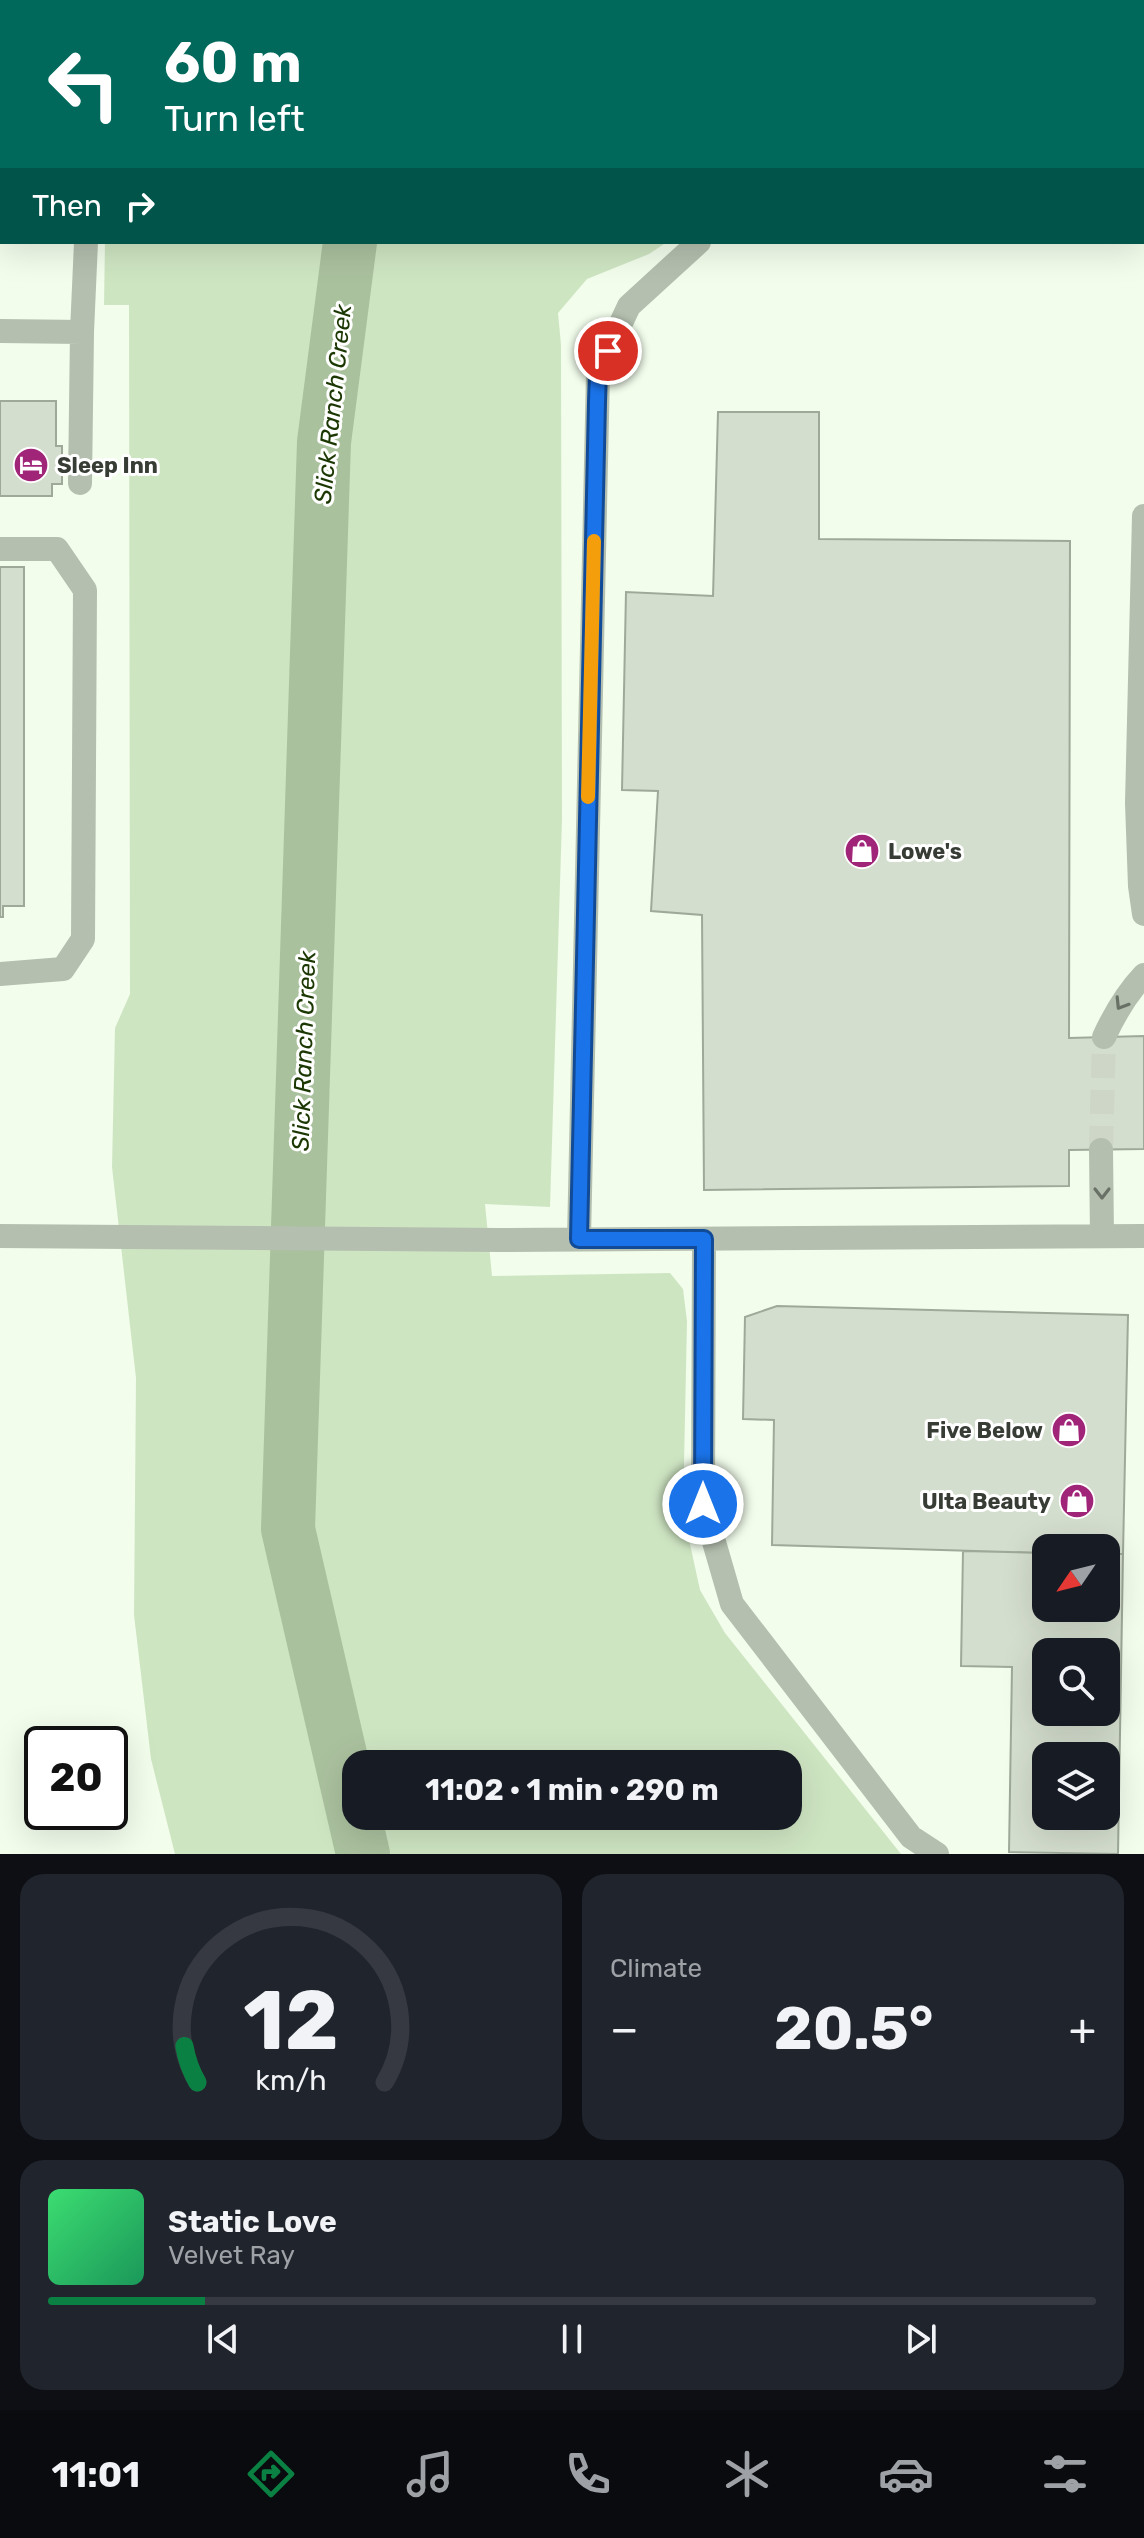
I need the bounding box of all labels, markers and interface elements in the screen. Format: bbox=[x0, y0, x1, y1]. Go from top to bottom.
text: 60 m bbox=[164, 30, 302, 96]
icon: left bbox=[32, 32, 136, 136]
text: Turn left bbox=[164, 97, 305, 140]
icon: right bbox=[118, 184, 162, 228]
text: Then bbox=[32, 188, 102, 224]
water label: Slick Ranch Creek bbox=[309, 302, 357, 505]
pin bbox=[574, 317, 642, 385]
icon: arrive bbox=[586, 329, 630, 373]
hotel icon: Sleep Inn bbox=[12, 446, 50, 484]
place label: Sleep Inn bbox=[57, 452, 158, 479]
shop icon: Lowe's bbox=[843, 832, 881, 870]
place label: Lowe's bbox=[888, 838, 962, 865]
water label: Slick Ranch Creek bbox=[287, 950, 322, 1152]
one-way arrow bbox=[1115, 995, 1131, 1010]
one-way arrow bbox=[1093, 1187, 1111, 1200]
shop icon: Five Below bbox=[1050, 1411, 1088, 1449]
place label: Five Below bbox=[926, 1417, 1043, 1444]
position arrow bbox=[661, 1462, 745, 1546]
shop icon: Ulta Beauty bbox=[1058, 1482, 1096, 1520]
place label: Ulta Beauty bbox=[922, 1488, 1051, 1515]
north arrow bbox=[1032, 1534, 1120, 1622]
map controls bbox=[1032, 1534, 1120, 1830]
button: search bbox=[1032, 1638, 1120, 1726]
speed limit sign: 20 bbox=[24, 1726, 128, 1830]
button: layers bbox=[1032, 1742, 1120, 1830]
text: 11:02 · 1 min · 290 m bbox=[425, 1772, 719, 1808]
text: Climate bbox=[610, 1953, 702, 1984]
text: 12 bbox=[243, 1971, 339, 2070]
text: 20.5° bbox=[774, 1993, 934, 2064]
text: − bbox=[610, 2003, 639, 2055]
text: + bbox=[1069, 2003, 1096, 2055]
text: km/h bbox=[255, 2063, 327, 2097]
text: Static Love bbox=[168, 2204, 337, 2240]
text: Velvet Ray bbox=[168, 2240, 295, 2271]
icon: previous bbox=[201, 2317, 245, 2361]
icon: pause bbox=[550, 2317, 594, 2361]
icon: next bbox=[899, 2317, 943, 2361]
icon: directions bbox=[243, 2446, 299, 2502]
icon: music bbox=[402, 2446, 458, 2502]
icon: phone bbox=[560, 2446, 616, 2502]
icon: climate bbox=[719, 2446, 775, 2502]
icon: car bbox=[878, 2446, 934, 2502]
icon: filters bbox=[1037, 2446, 1093, 2502]
text: 11:01 bbox=[51, 2453, 140, 2496]

